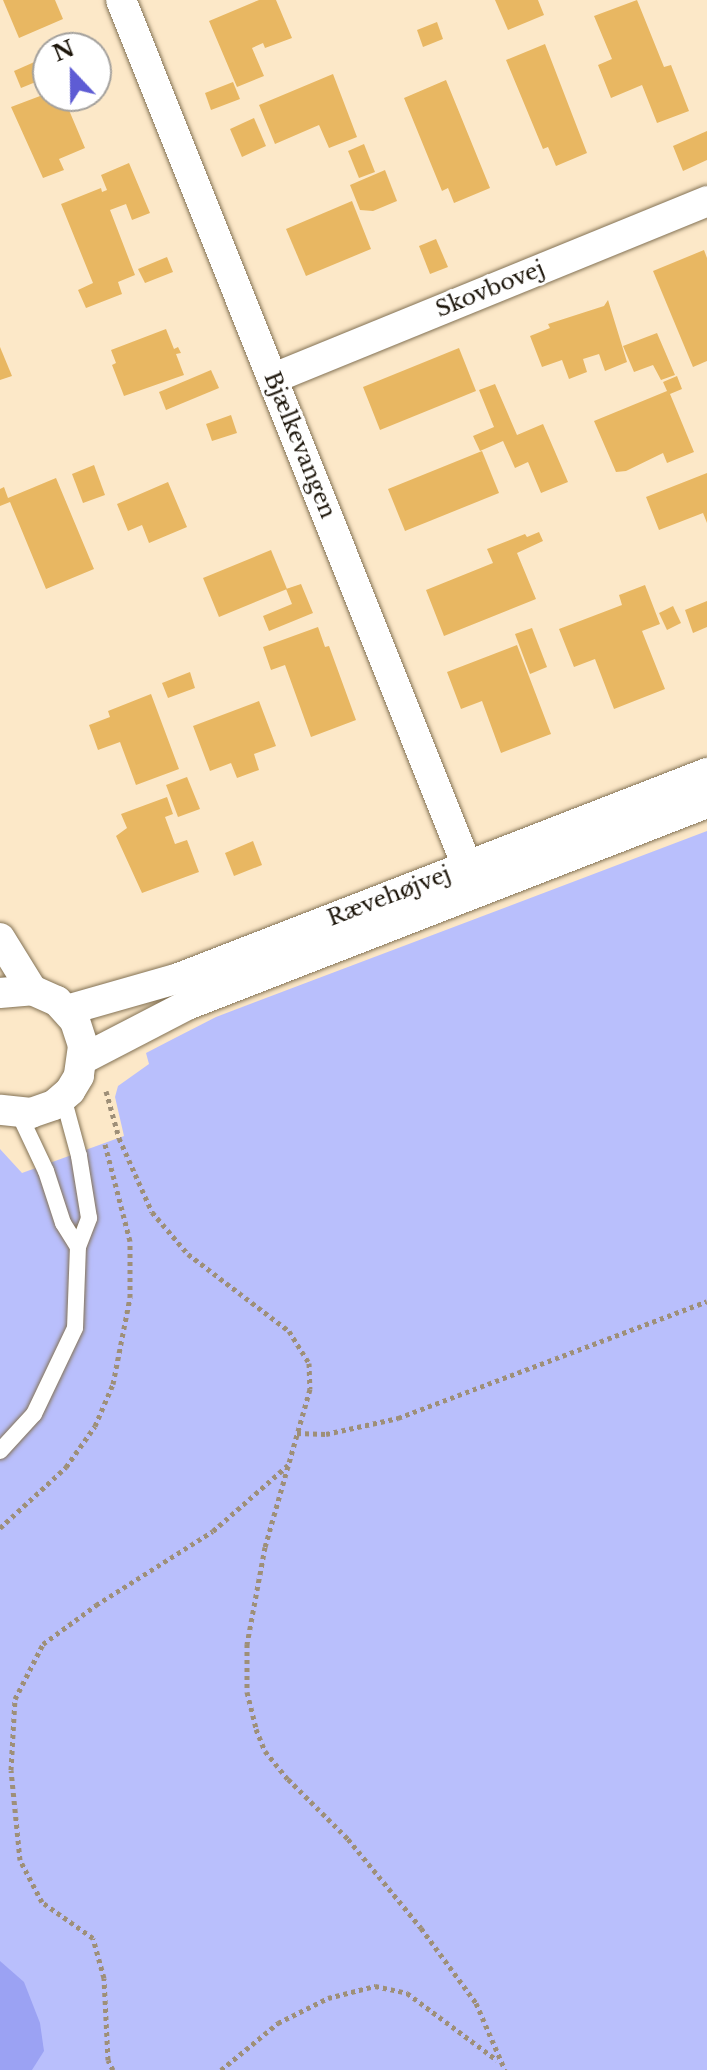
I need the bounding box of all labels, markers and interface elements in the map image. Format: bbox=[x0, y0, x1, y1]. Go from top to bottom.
north arrow bbox=[32, 32, 112, 112]
text: N bbox=[49, 35, 78, 68]
street label: Skovbovej bbox=[432, 255, 548, 323]
street label: Bjælkevangen bbox=[259, 368, 341, 522]
street label: Rævehøjvej bbox=[324, 860, 454, 932]

